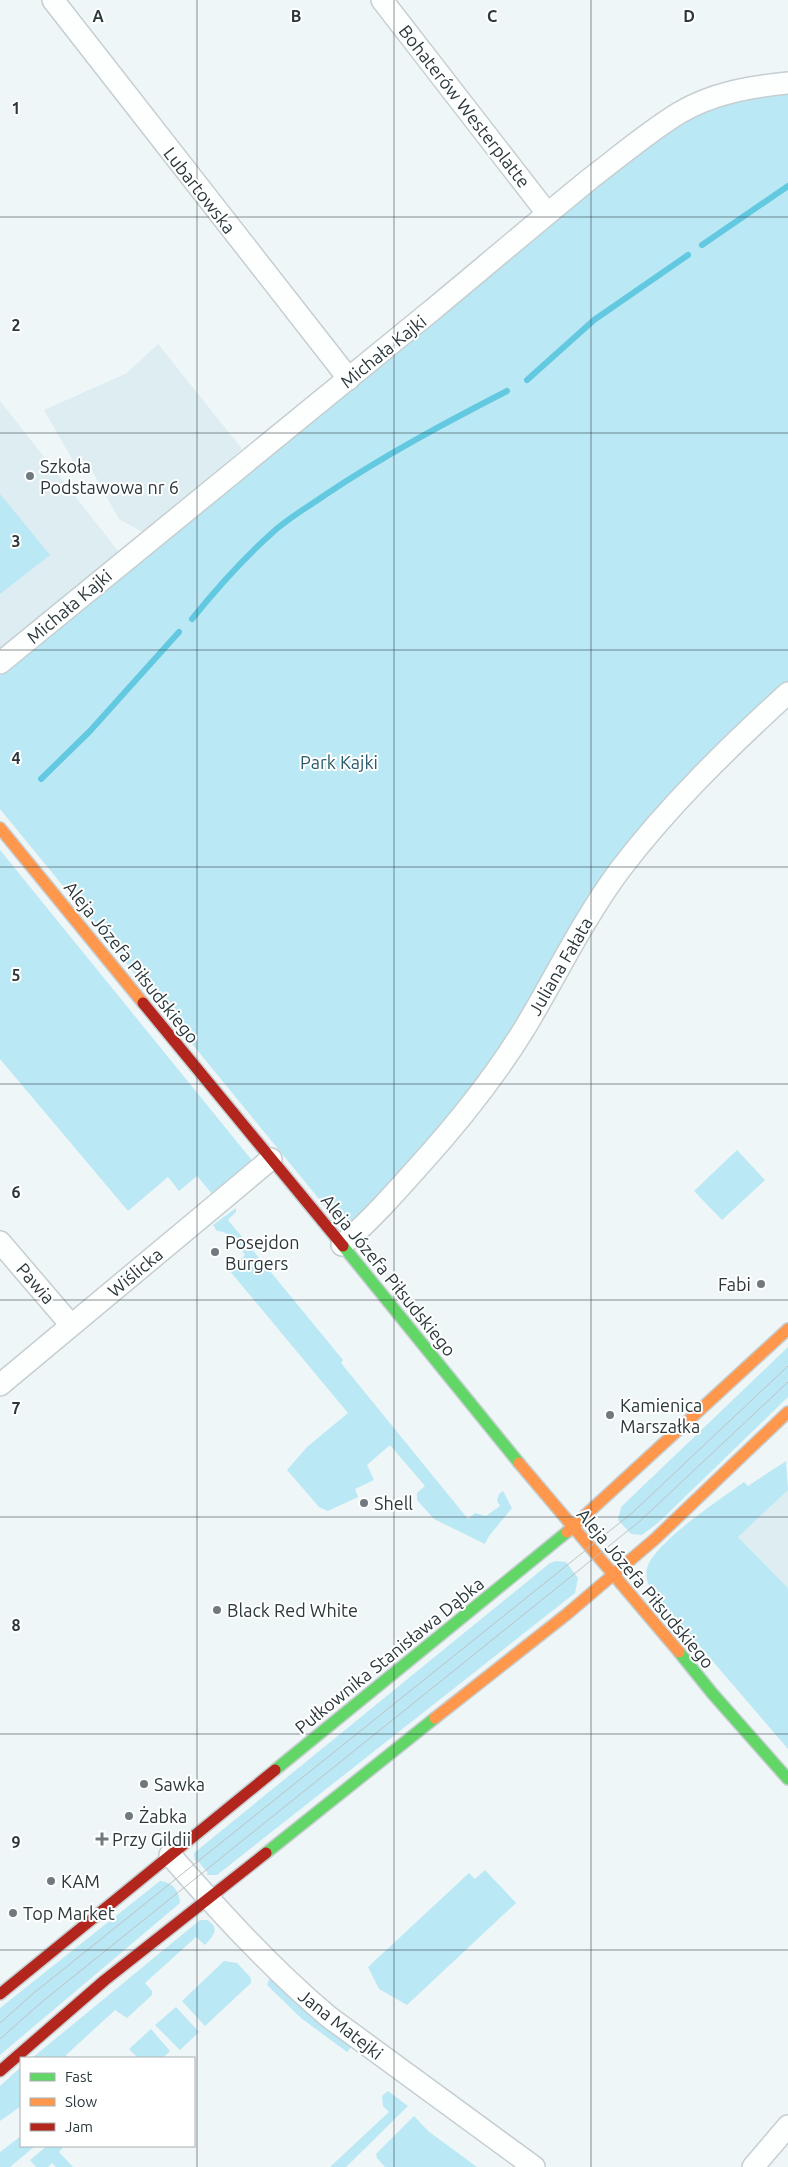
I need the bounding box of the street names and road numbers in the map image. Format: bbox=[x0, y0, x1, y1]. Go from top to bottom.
street label: Bohaterów Westerplatte bbox=[395, 21, 535, 191]
street label: Lubartowska bbox=[160, 143, 240, 237]
street label: Michała Kajki bbox=[336, 310, 430, 392]
street label: Michała Kajki bbox=[23, 565, 115, 647]
street label: Aleja Józefa Piłsudskiego bbox=[61, 877, 203, 1047]
street label: Juliana Fałata bbox=[524, 914, 596, 1018]
street label: Aleja Józefa Piłsudskiego bbox=[318, 1190, 460, 1360]
street label: Wiślicka bbox=[104, 1243, 166, 1301]
street label: Pawia bbox=[13, 1259, 59, 1307]
street label: Aleja Józefa Piłsudskiego bbox=[573, 1504, 719, 1672]
street label: Pułkownika Stanisława Dąbka bbox=[291, 1573, 487, 1737]
street label: Jana Matejki bbox=[295, 1985, 387, 2063]

